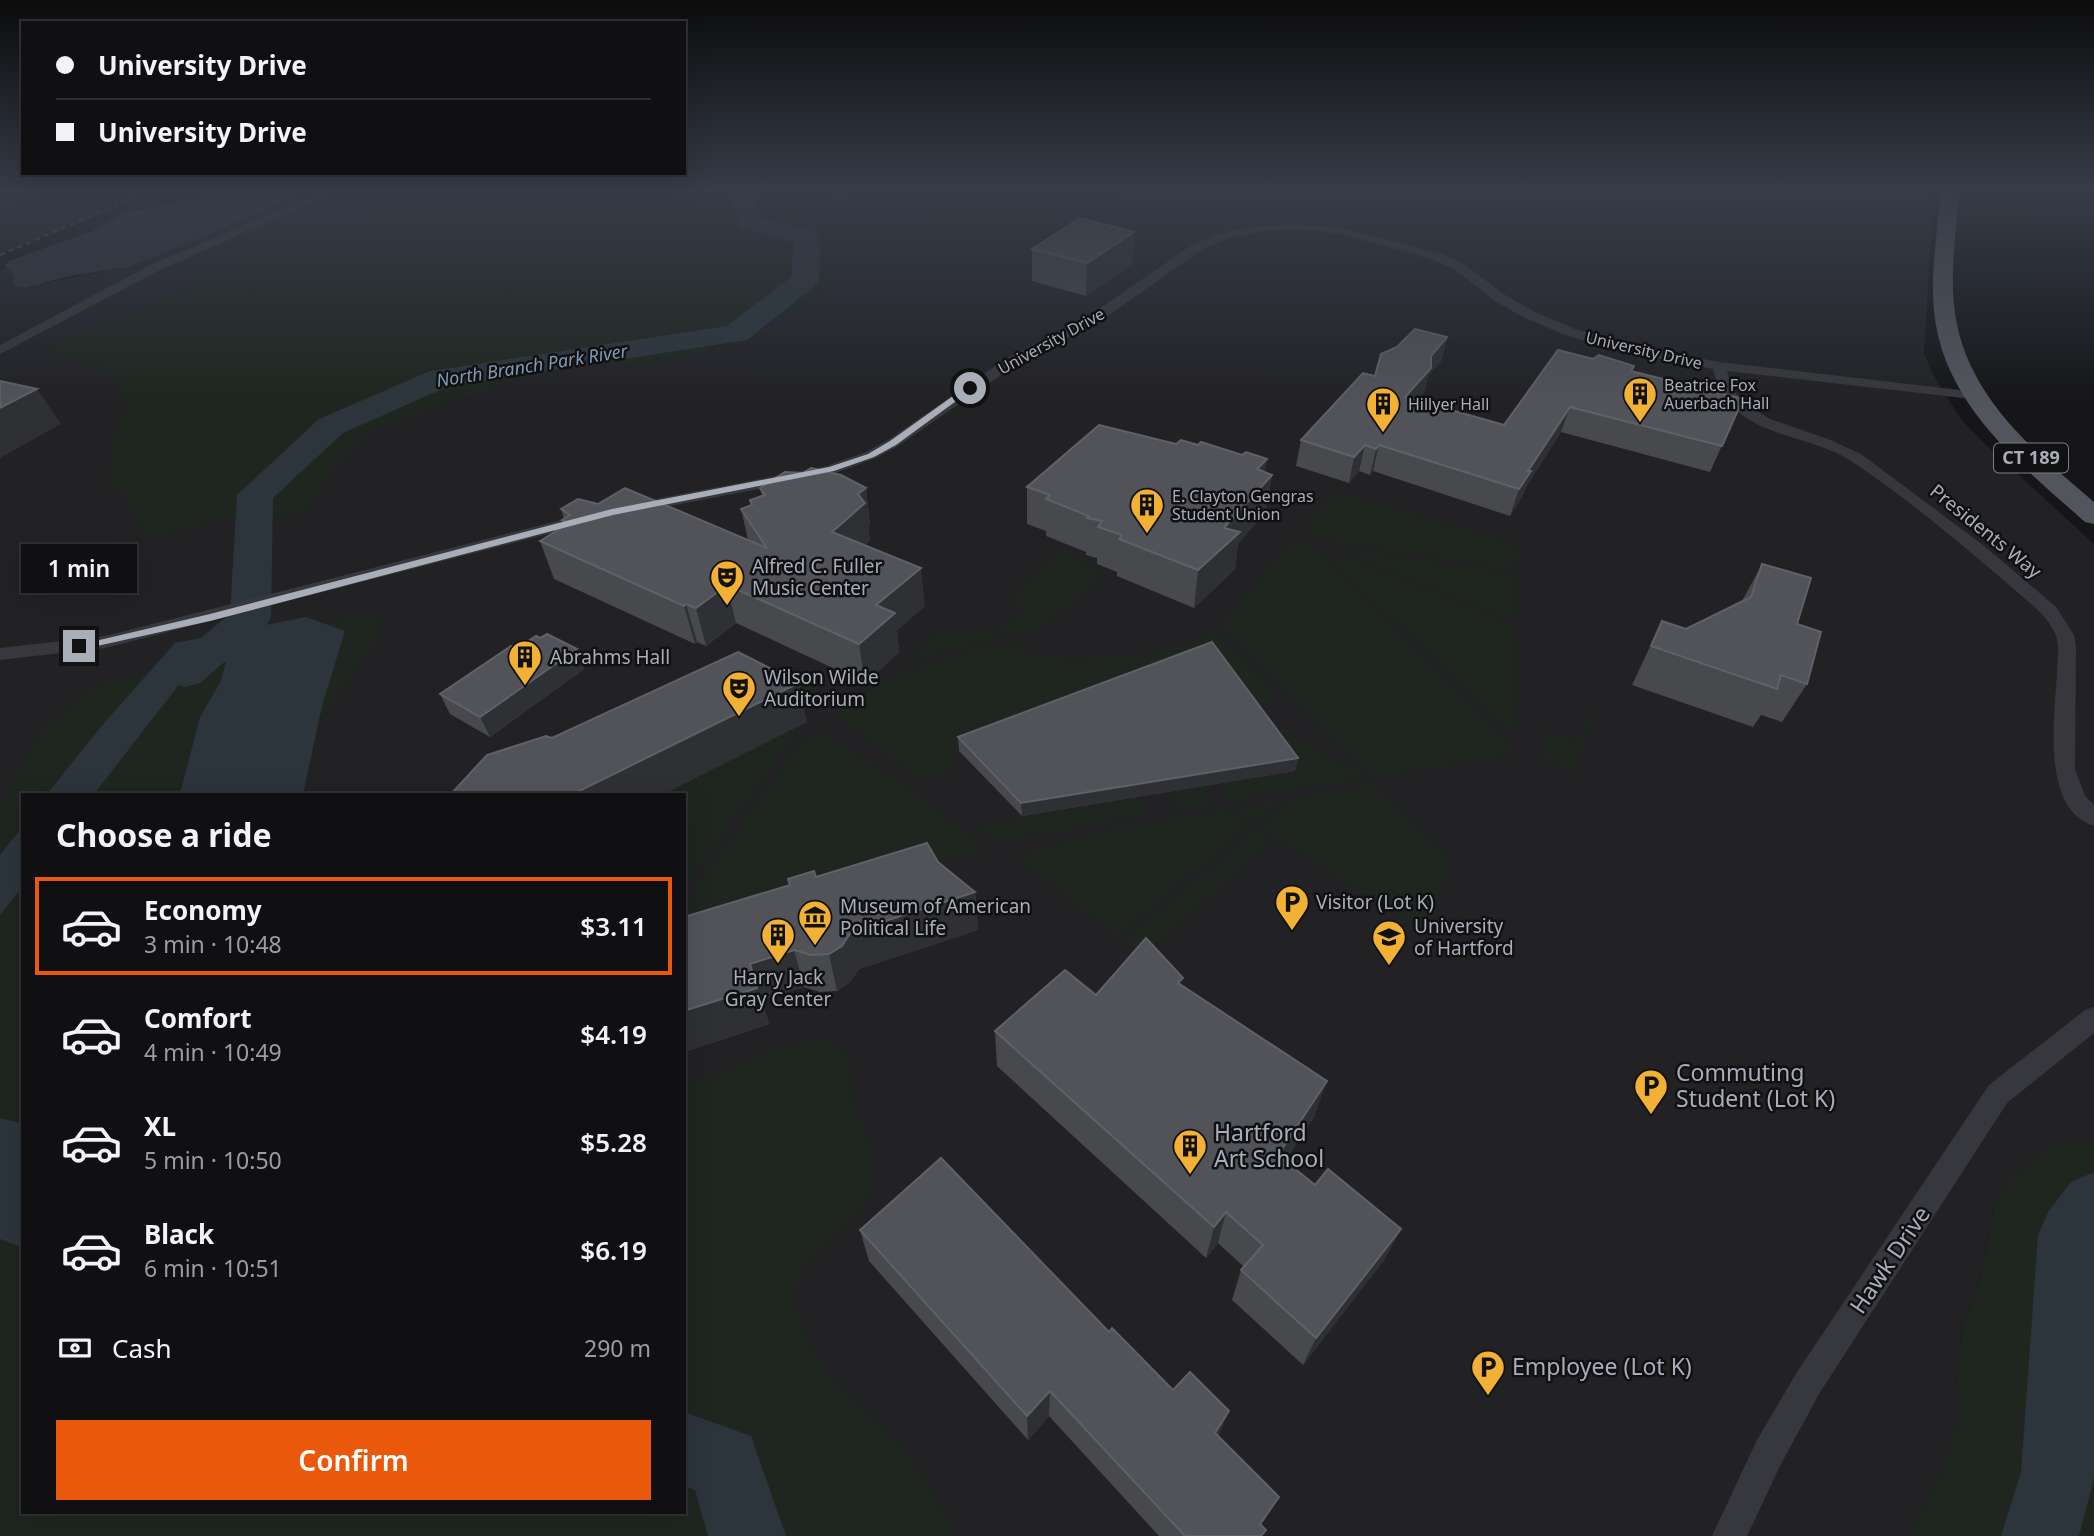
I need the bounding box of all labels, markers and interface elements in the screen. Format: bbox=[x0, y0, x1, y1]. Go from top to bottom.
text: University Drive bbox=[98, 47, 307, 83]
text: University Drive bbox=[98, 114, 307, 150]
street label: University Drive bbox=[994, 303, 1108, 379]
street label: University Drive bbox=[1584, 326, 1704, 374]
water label: North Branch Park River bbox=[435, 338, 630, 392]
route start bbox=[954, 372, 986, 404]
place label: Beatrice Fox Auerbach Hall bbox=[1664, 374, 1769, 414]
building icon: Beatrice Fox Auerbach Hall bbox=[1621, 375, 1659, 424]
building icon: Hillyer Hall bbox=[1364, 385, 1402, 434]
place label: Hillyer Hall bbox=[1408, 393, 1489, 415]
road number: CT 189 bbox=[1994, 444, 2068, 472]
street label: Presidents Way bbox=[1925, 478, 2047, 584]
place label: E. Clayton Gengras Student Union bbox=[1172, 485, 1314, 525]
building icon: E. Clayton Gengras Student Union bbox=[1128, 486, 1166, 535]
callout: 1 min bbox=[21, 544, 137, 594]
text: 1 min bbox=[48, 552, 110, 584]
place label: Alfred C. Fuller Music Center bbox=[752, 553, 883, 601]
theatre icon: Alfred C. Fuller Music Center bbox=[708, 558, 746, 607]
route end bbox=[63, 630, 95, 662]
building icon: Abrahms Hall bbox=[506, 638, 544, 687]
place label: Abrahms Hall bbox=[550, 644, 670, 670]
place label: Wilson Wilde Auditorium bbox=[764, 664, 879, 712]
theatre icon: Wilson Wilde Auditorium bbox=[720, 669, 758, 718]
text: Choose a ride bbox=[56, 813, 272, 856]
parking icon: Visitor (Lot K) bbox=[1273, 883, 1311, 932]
place label: Visitor (Lot K) bbox=[1316, 889, 1434, 915]
text: Economy bbox=[144, 892, 262, 928]
place label: Museum of American Political Life bbox=[840, 893, 1031, 941]
icon: car bbox=[60, 895, 123, 958]
museum icon: Museum of American Political Life bbox=[796, 898, 834, 947]
text: $3.11 bbox=[580, 908, 647, 944]
place label: University of Hartford bbox=[1414, 913, 1514, 961]
building icon: Harry Jack Gray Center bbox=[759, 916, 797, 965]
school or university icon: University of Hartford bbox=[1370, 918, 1408, 967]
text: 3 min · 10:48 bbox=[144, 928, 282, 960]
place label: Harry Jack Gray Center bbox=[725, 964, 831, 1012]
text: Comfort bbox=[144, 1000, 252, 1036]
icon: car bbox=[60, 1003, 123, 1066]
text: $4.19 bbox=[580, 1016, 647, 1052]
text: 4 min · 10:49 bbox=[144, 1036, 282, 1068]
place label: Commuting Student (Lot K) bbox=[1676, 1056, 1835, 1114]
parking icon: Commuting Student (Lot K) bbox=[1632, 1067, 1670, 1116]
text: XL bbox=[144, 1108, 176, 1144]
icon: car bbox=[60, 1111, 123, 1174]
place label: Hartford Art School bbox=[1214, 1116, 1324, 1174]
text: $5.28 bbox=[580, 1124, 647, 1160]
building icon: Hartford Art School bbox=[1171, 1127, 1209, 1176]
text: 5 min · 10:50 bbox=[144, 1144, 282, 1176]
street label: Hawk Drive bbox=[1841, 1199, 1937, 1319]
text: Black bbox=[144, 1216, 214, 1252]
icon: car bbox=[60, 1219, 123, 1282]
text: $6.19 bbox=[580, 1232, 647, 1268]
text: 6 min · 10:51 bbox=[144, 1252, 282, 1284]
icon: cash bbox=[56, 1329, 94, 1367]
text: Cash bbox=[112, 1330, 172, 1366]
text: 290 m bbox=[584, 1332, 651, 1364]
parking icon: Employee (Lot K) bbox=[1469, 1348, 1507, 1397]
place label: Employee (Lot K) bbox=[1512, 1350, 1692, 1382]
button: Confirm bbox=[56, 1420, 651, 1500]

